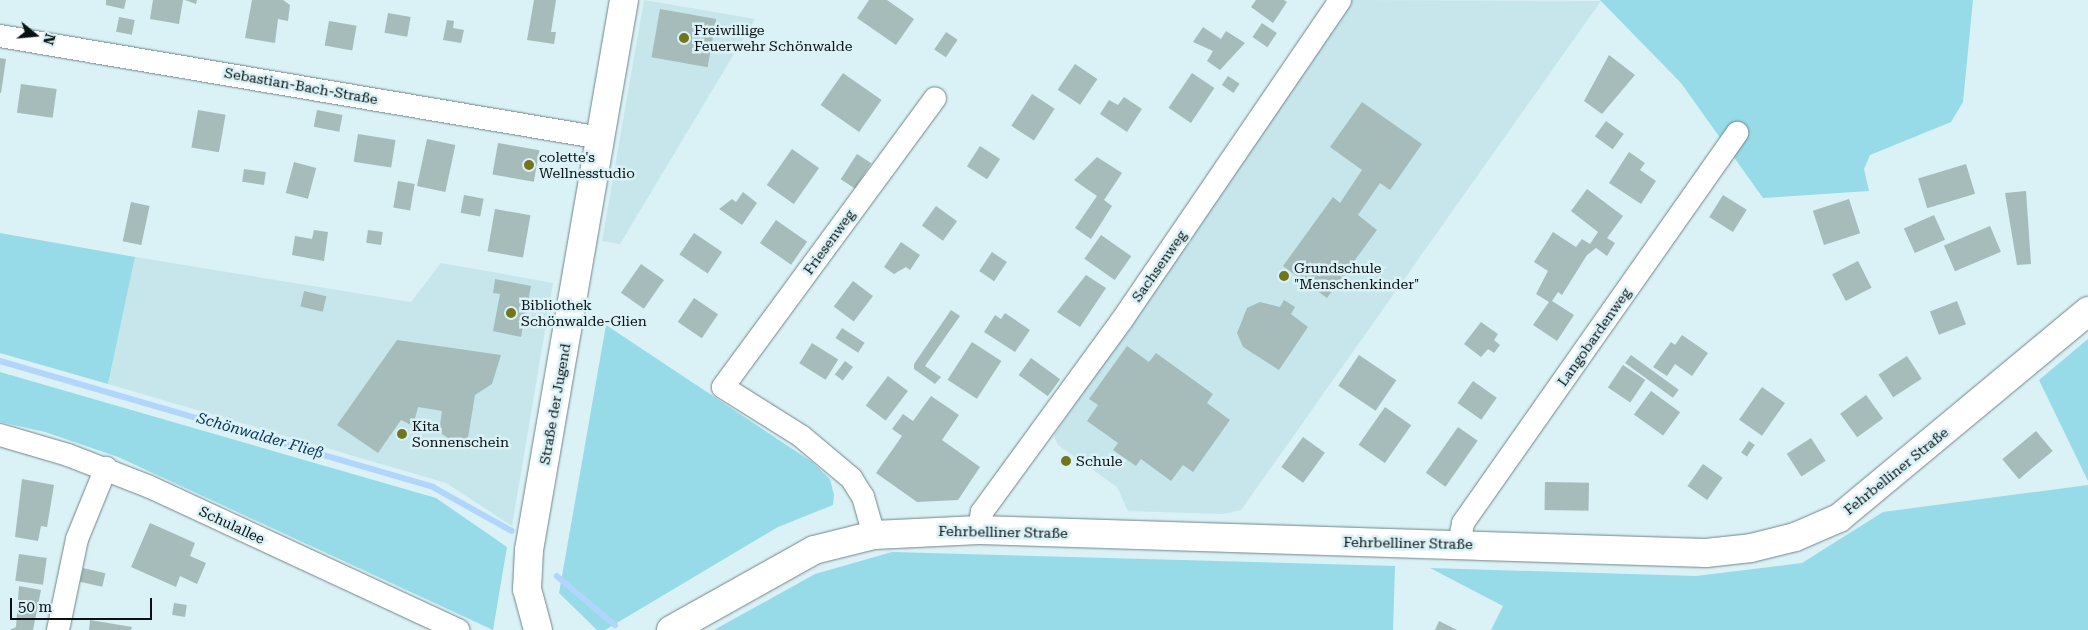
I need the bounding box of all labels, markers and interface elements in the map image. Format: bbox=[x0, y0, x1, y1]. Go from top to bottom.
north arrow bbox=[10, 10, 60, 60]
place label: Freiwillige Feuerwehr Schönwalde bbox=[694, 22, 852, 54]
text: N bbox=[40, 32, 59, 47]
marker: Freiwillige Feuerwehr Schönwalde bbox=[678, 32, 690, 44]
street label: Sebastian-Bach-Straße bbox=[223, 64, 379, 108]
place label: colette's Wellnesstudio bbox=[539, 149, 635, 182]
marker: colette's Wellnesstudio bbox=[523, 159, 535, 171]
street label: Friesenweg bbox=[800, 206, 858, 278]
street label: Sachsenweg bbox=[1128, 227, 1190, 305]
place label: Grundschule "Menschenkinder" bbox=[1294, 260, 1419, 292]
marker: Grundschule "Menschenkinder" bbox=[1278, 270, 1290, 282]
street label: Langobardenweg bbox=[1554, 285, 1634, 389]
place label: Bibliothek Schönwalde-Glien bbox=[521, 297, 647, 330]
marker: Bibliothek Schönwalde-Glien bbox=[505, 307, 517, 319]
street label: Straße der Jugend bbox=[536, 342, 574, 466]
water label: Schönwalder Fließ bbox=[195, 409, 325, 463]
place label: Kita Sonnenschein bbox=[412, 418, 509, 451]
street label: Fehrbelliner Straße bbox=[1840, 424, 1952, 518]
marker: Kita Sonnenschein bbox=[396, 428, 408, 440]
place label: Schule bbox=[1076, 453, 1122, 469]
marker: Schule bbox=[1060, 455, 1072, 467]
street label: Schulallee bbox=[197, 503, 267, 547]
street label: Fehrbelliner Straße bbox=[938, 522, 1068, 542]
street label: Fehrbelliner Straße bbox=[1343, 533, 1473, 553]
scale bar bbox=[12, 588, 155, 620]
text: 50 m bbox=[18, 598, 52, 616]

